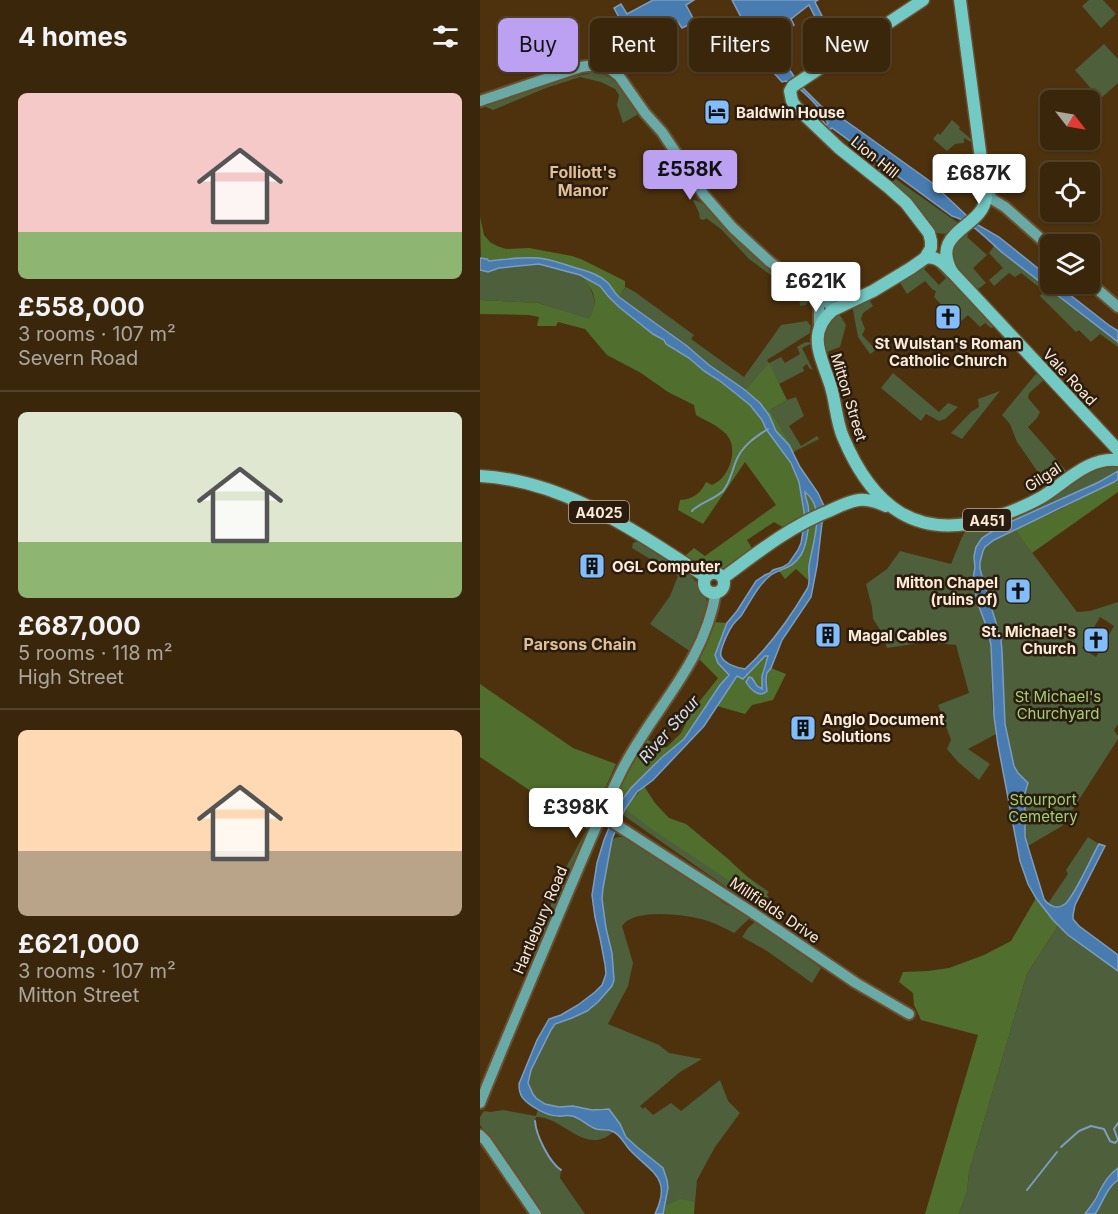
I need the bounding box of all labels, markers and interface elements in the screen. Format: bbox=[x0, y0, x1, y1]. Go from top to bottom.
chip: Buy bbox=[498, 18, 578, 72]
chip: Rent bbox=[590, 18, 677, 72]
chip: Filters bbox=[689, 18, 791, 72]
chip: New bbox=[803, 18, 890, 72]
icon: filters bbox=[429, 20, 462, 53]
text: 4 homes bbox=[18, 21, 128, 52]
north arrow bbox=[1040, 90, 1100, 150]
map controls bbox=[1040, 90, 1100, 294]
hotel icon: Baldwin House bbox=[702, 97, 732, 127]
place label: Baldwin House bbox=[736, 103, 845, 122]
icon: home bbox=[186, 132, 294, 240]
street label: Lion Hill bbox=[847, 132, 903, 182]
pin: £558K bbox=[648, 150, 732, 201]
pin: £687K bbox=[937, 154, 1021, 205]
text: £558K bbox=[657, 157, 723, 181]
text: £687K bbox=[947, 161, 1011, 185]
district label: Folliott's Manor bbox=[550, 162, 617, 200]
button: locate bbox=[1040, 162, 1100, 222]
button: layers bbox=[1040, 234, 1100, 294]
pin: £621K bbox=[774, 262, 858, 313]
text: £621K bbox=[785, 269, 847, 293]
text: £558,000 bbox=[18, 291, 145, 322]
church icon: St Wulstan's Roman Catholic Church bbox=[933, 302, 963, 332]
text: 3 rooms · 107 m² bbox=[18, 322, 176, 346]
place label: St Wulstan's Roman Catholic Church bbox=[874, 334, 1022, 370]
street label: Vale Road bbox=[1039, 345, 1101, 409]
text: Severn Road bbox=[18, 346, 138, 370]
street label: Mitton Street bbox=[827, 351, 871, 443]
icon: home bbox=[186, 451, 294, 559]
street label: Gilgal bbox=[1021, 458, 1065, 496]
road number: A4025 bbox=[569, 501, 629, 523]
road number: A451 bbox=[963, 509, 1011, 531]
building icon: OGL Computer bbox=[577, 551, 607, 581]
place label: OGL Computer bbox=[612, 557, 720, 576]
place label: Mitton Chapel (ruins of) bbox=[896, 573, 998, 609]
church icon: Mitton Chapel (ruins of) bbox=[1003, 576, 1033, 606]
text: £687,000 bbox=[18, 610, 141, 641]
building icon: Magal Cables bbox=[813, 620, 843, 650]
place label: St. Michael's Church bbox=[981, 622, 1076, 658]
church icon: St. Michael's Church bbox=[1081, 625, 1111, 655]
place label: Magal Cables bbox=[848, 626, 947, 645]
district label: Parsons Chain bbox=[524, 634, 636, 654]
text: 5 rooms · 118 m² bbox=[18, 641, 173, 665]
text: High Street bbox=[18, 665, 124, 689]
park label: St Michael's Churchyard bbox=[1015, 687, 1101, 723]
water label: River Stour bbox=[634, 690, 704, 767]
place label: Anglo Document Solutions bbox=[822, 710, 945, 746]
building icon: Anglo Document Solutions bbox=[788, 713, 818, 743]
icon: home bbox=[186, 769, 294, 877]
pin: £398K bbox=[534, 788, 618, 839]
park label: Stourport Cemetery bbox=[1008, 790, 1078, 826]
text: £398K bbox=[543, 795, 609, 819]
street label: Hartlebury Road bbox=[509, 863, 571, 977]
street label: Millfields Drive bbox=[726, 873, 824, 947]
text: £621,000 bbox=[18, 928, 140, 959]
text: 3 rooms · 107 m² bbox=[18, 959, 176, 983]
text: Mitton Street bbox=[18, 983, 139, 1007]

